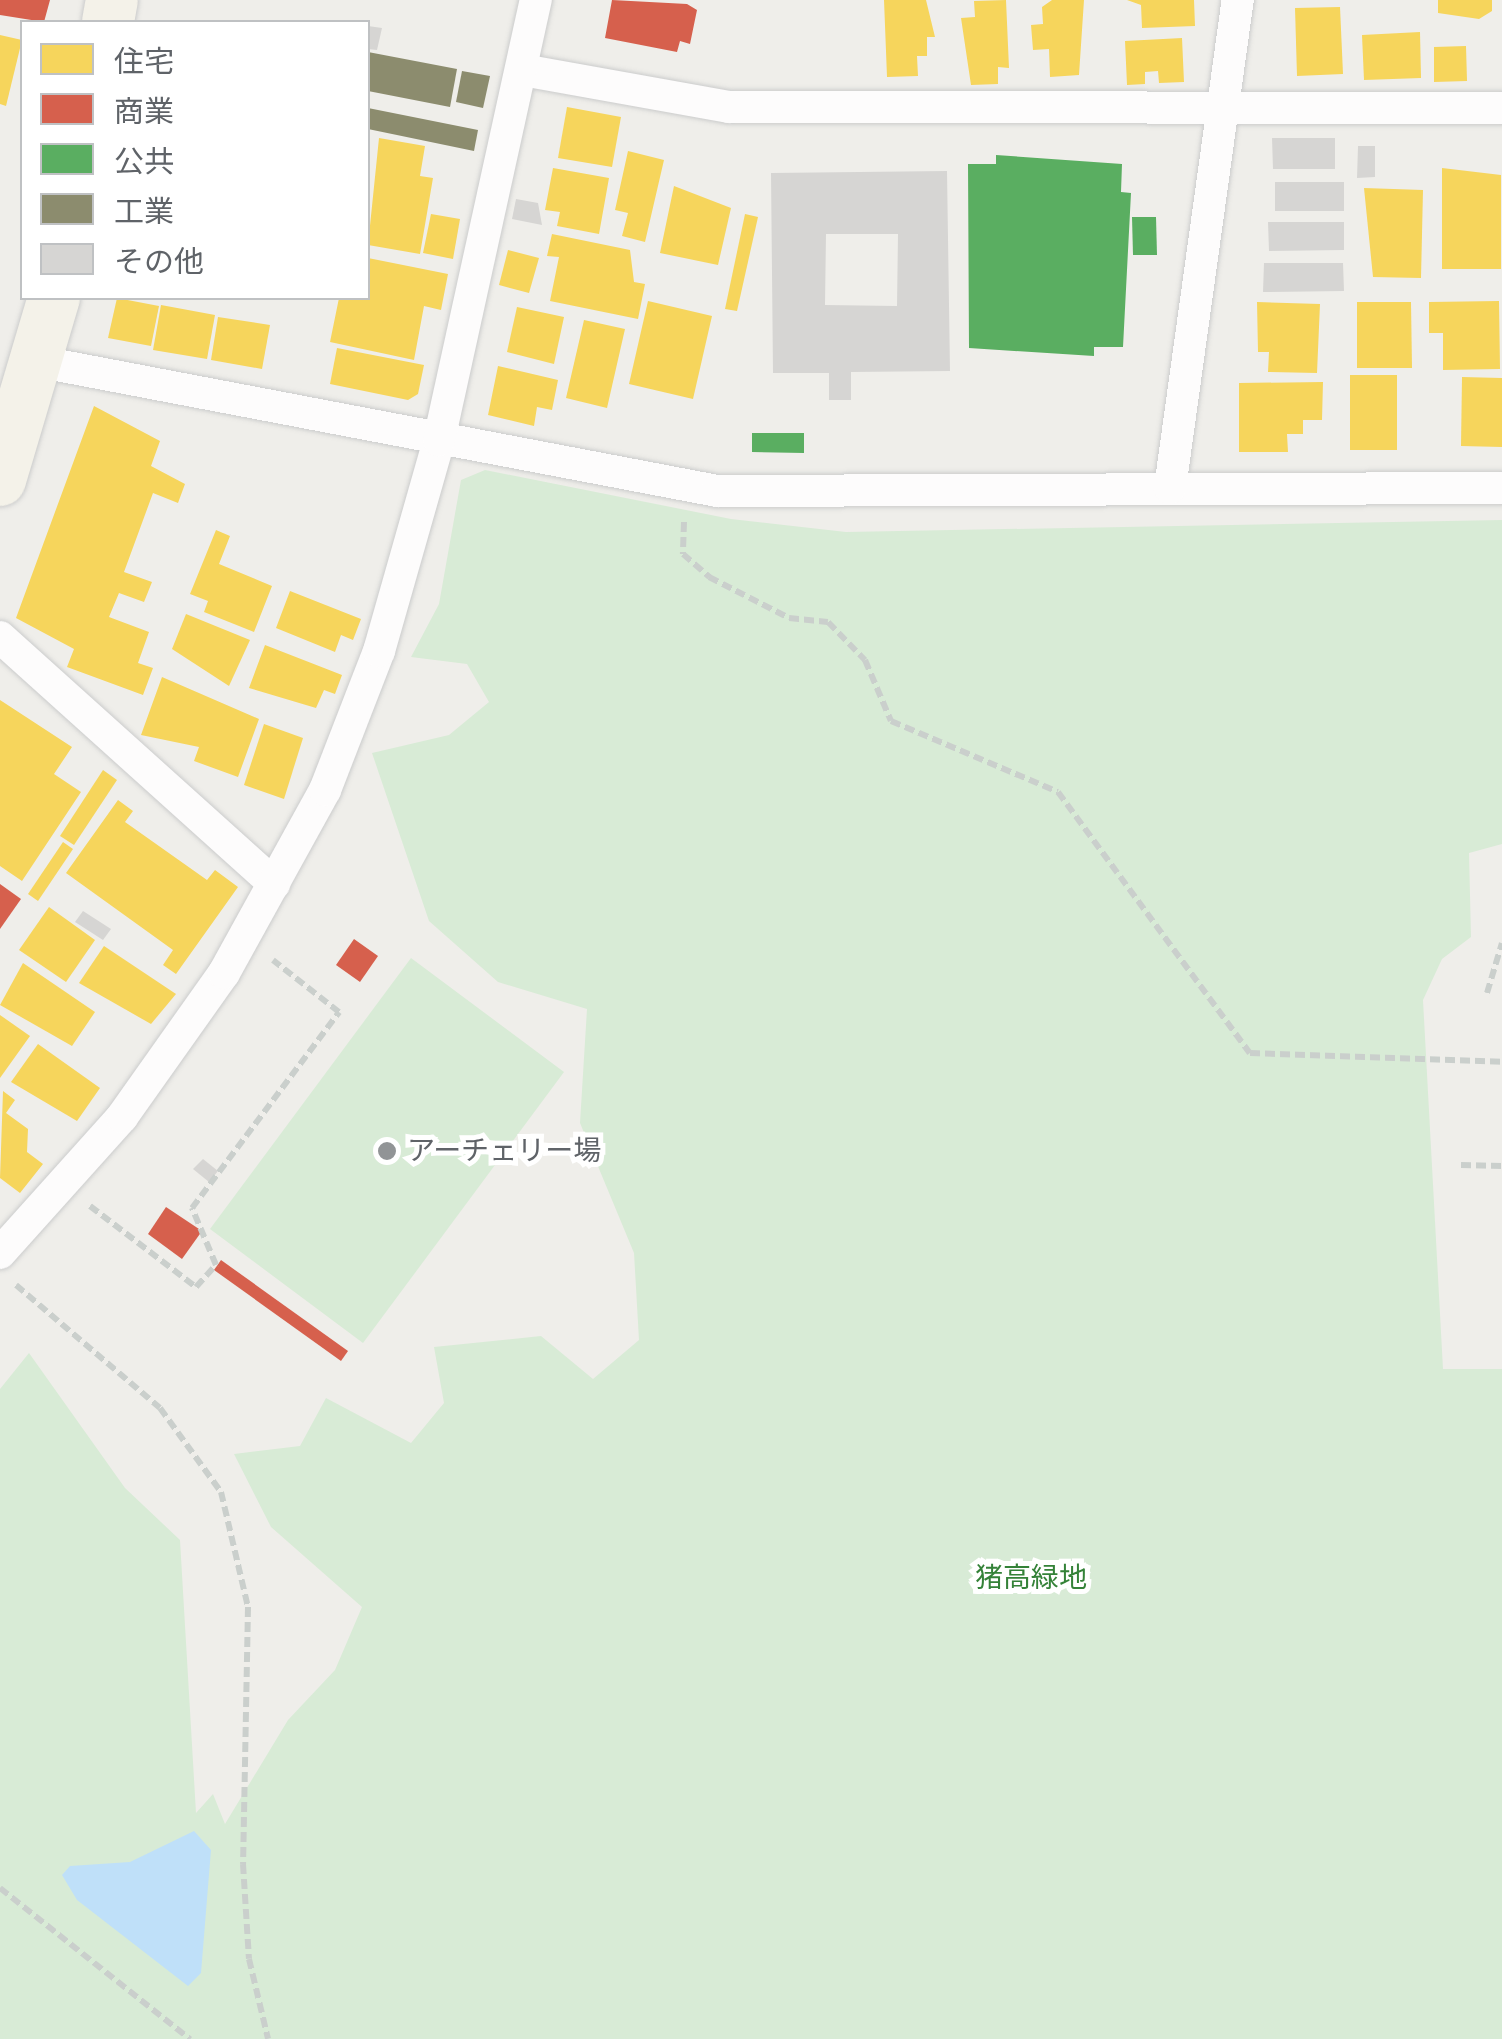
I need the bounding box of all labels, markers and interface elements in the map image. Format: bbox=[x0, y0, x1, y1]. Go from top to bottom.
legend bbox=[20, 20, 370, 300]
text: 住宅 bbox=[114, 44, 174, 80]
text: 商業 bbox=[114, 94, 174, 130]
text: 公共 bbox=[114, 144, 174, 180]
text: 工業 bbox=[114, 194, 174, 230]
text: その他 bbox=[114, 244, 204, 280]
place label: アーチェリー場 bbox=[407, 1134, 601, 1168]
marker: アーチェリー場 bbox=[376, 1140, 398, 1162]
park label: 猪高緑地 bbox=[975, 1561, 1087, 1595]

